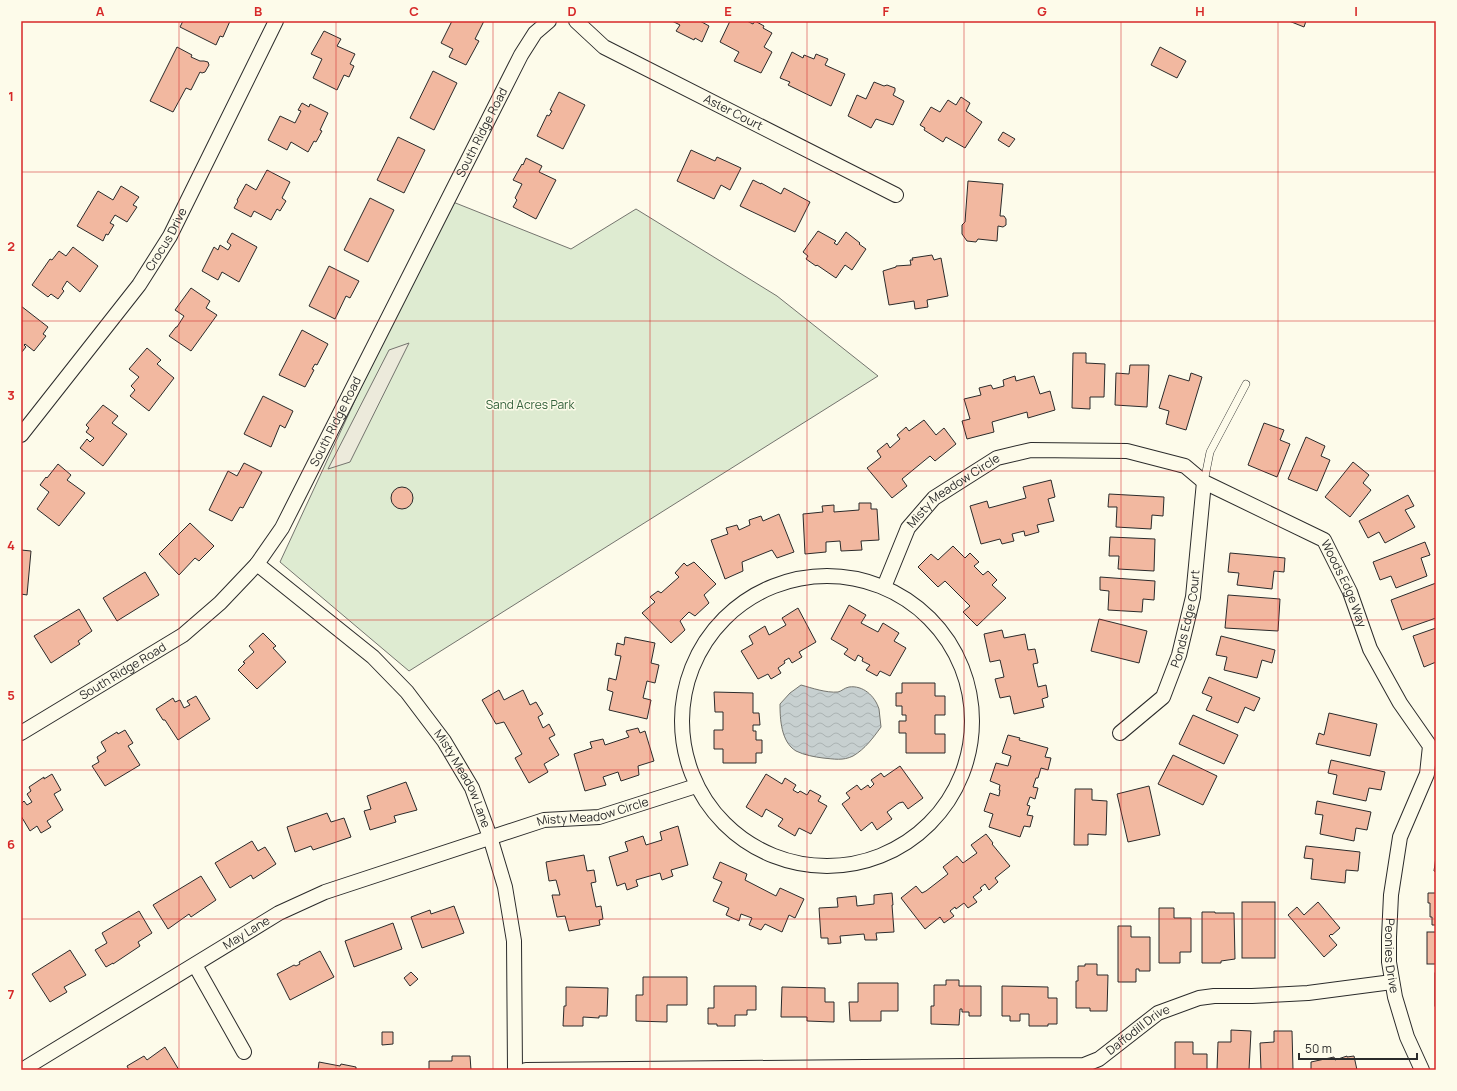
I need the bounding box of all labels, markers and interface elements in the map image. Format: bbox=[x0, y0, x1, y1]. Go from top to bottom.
text: A bbox=[96, 2, 105, 20]
text: B bbox=[254, 2, 262, 20]
text: C bbox=[409, 2, 419, 20]
text: D bbox=[567, 2, 577, 20]
text: E bbox=[724, 2, 732, 20]
text: F bbox=[883, 2, 890, 20]
text: G bbox=[1037, 2, 1047, 20]
text: H bbox=[1195, 2, 1205, 20]
text: I bbox=[1354, 2, 1358, 20]
street label: South Ridge Road bbox=[452, 84, 511, 180]
text: 1 bbox=[8, 87, 14, 105]
street label: Aster Court bbox=[701, 90, 766, 134]
street label: Crocus Drive bbox=[141, 205, 191, 274]
text: 2 bbox=[7, 237, 15, 255]
street label: South Ridge Road bbox=[305, 374, 365, 469]
text: 3 bbox=[7, 386, 15, 404]
park label: Sand Acres Park bbox=[486, 396, 575, 413]
street label: Misty Meadow Circle bbox=[903, 449, 1003, 531]
text: 4 bbox=[7, 536, 15, 554]
street label: Woods Edge Way bbox=[1317, 537, 1371, 630]
street label: Ponds Edge Court bbox=[1166, 569, 1204, 670]
street label: South Ridge Road bbox=[76, 638, 169, 704]
text: 5 bbox=[7, 686, 15, 704]
street label: Misty Meadow Lane bbox=[430, 726, 495, 830]
street label: Misty Meadow Circle bbox=[534, 793, 651, 830]
text: 6 bbox=[7, 835, 15, 853]
street label: May Lane bbox=[220, 912, 273, 953]
street label: Peonies Drive bbox=[1381, 918, 1403, 994]
text: 7 bbox=[8, 985, 15, 1003]
street label: Daffodill Drive bbox=[1102, 1000, 1172, 1059]
scale bar bbox=[1299, 1035, 1417, 1061]
text: 50 m bbox=[1305, 1040, 1332, 1057]

